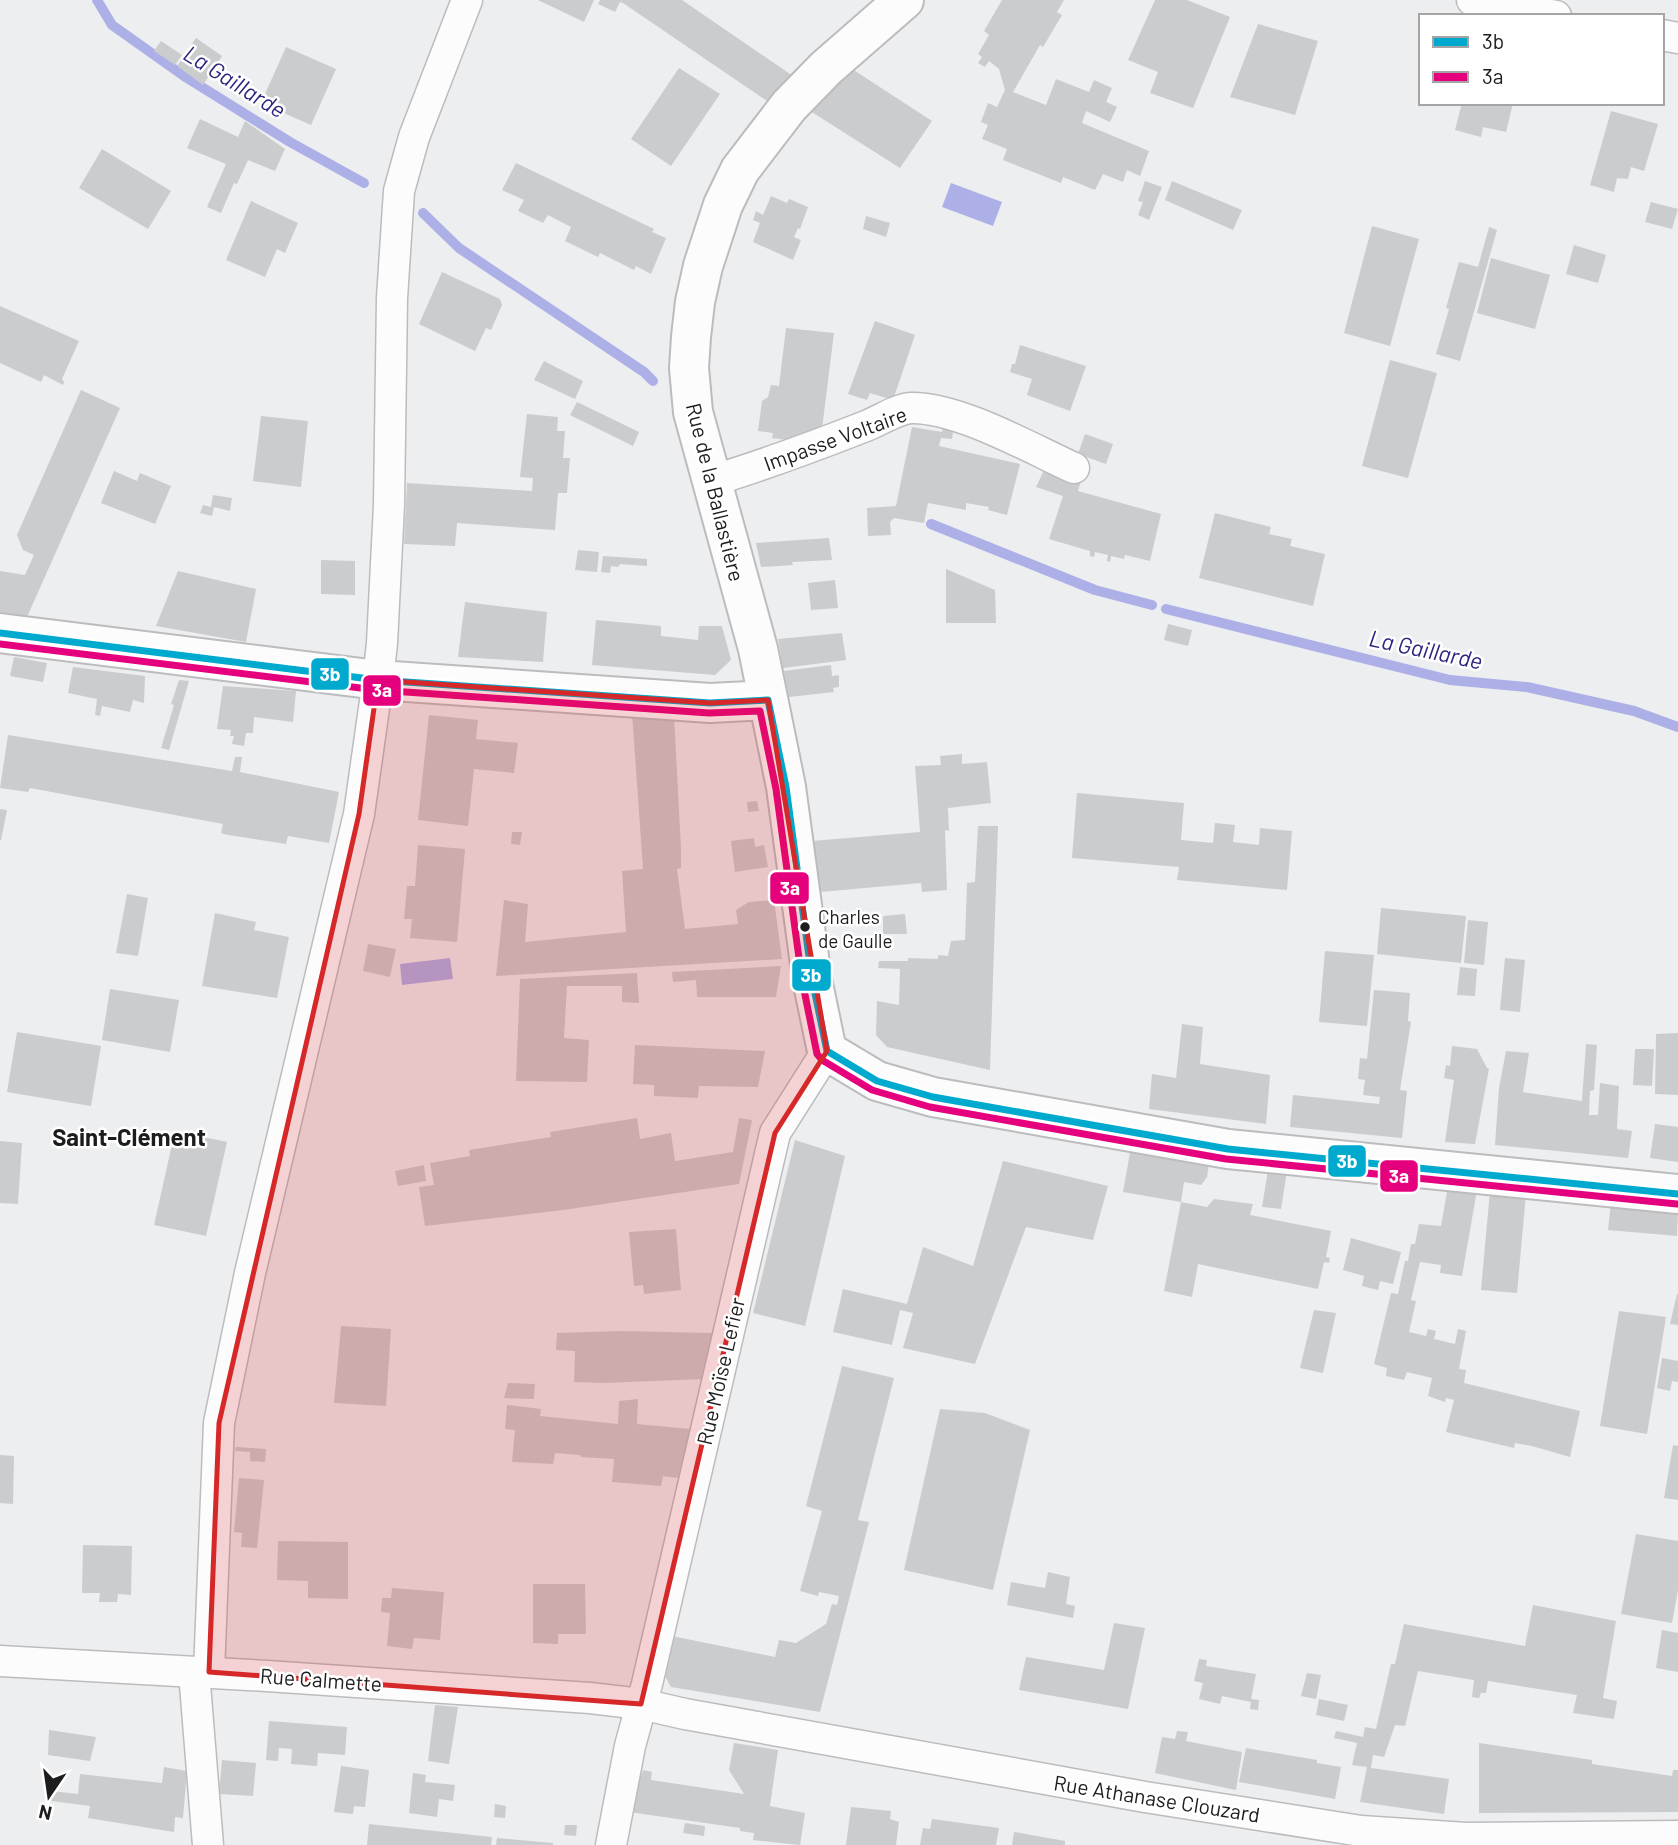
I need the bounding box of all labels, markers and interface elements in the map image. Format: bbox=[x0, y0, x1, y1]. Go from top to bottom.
legend bbox=[1419, 14, 1664, 105]
text: 3b bbox=[1482, 28, 1504, 53]
water label: La Gaillarde bbox=[179, 39, 291, 123]
text: 3a bbox=[1482, 63, 1504, 88]
street label: Rue de la Ballastière bbox=[682, 400, 750, 584]
street label: Impasse Voltaire bbox=[760, 401, 910, 475]
water label: La Gaillarde bbox=[1367, 623, 1485, 675]
line badge: 3b bbox=[310, 657, 350, 691]
text: 3b bbox=[319, 662, 341, 685]
line badge: 3a bbox=[362, 674, 402, 707]
text: 3a bbox=[372, 678, 392, 701]
line badge: 3a bbox=[769, 871, 810, 905]
text: 3a bbox=[780, 876, 800, 899]
place label: Charles de Gaulle bbox=[818, 905, 893, 952]
marker: Charles de Gaulle bbox=[798, 920, 812, 934]
line badge: 3b bbox=[791, 958, 832, 992]
text: 3b bbox=[800, 963, 822, 986]
district label: Saint-Clément bbox=[52, 1122, 206, 1151]
line badge: 3b bbox=[1327, 1144, 1367, 1178]
text: 3b bbox=[1336, 1149, 1358, 1172]
line badge: 3a bbox=[1379, 1159, 1419, 1193]
text: 3a bbox=[1389, 1164, 1409, 1187]
street label: Rue Moïse Lefier bbox=[691, 1294, 749, 1447]
street label: Rue Calmette bbox=[259, 1662, 383, 1696]
north arrow bbox=[14, 1761, 84, 1831]
street label: Rue Athanase Clouzard bbox=[1052, 1769, 1262, 1827]
text: N bbox=[36, 1800, 54, 1826]

